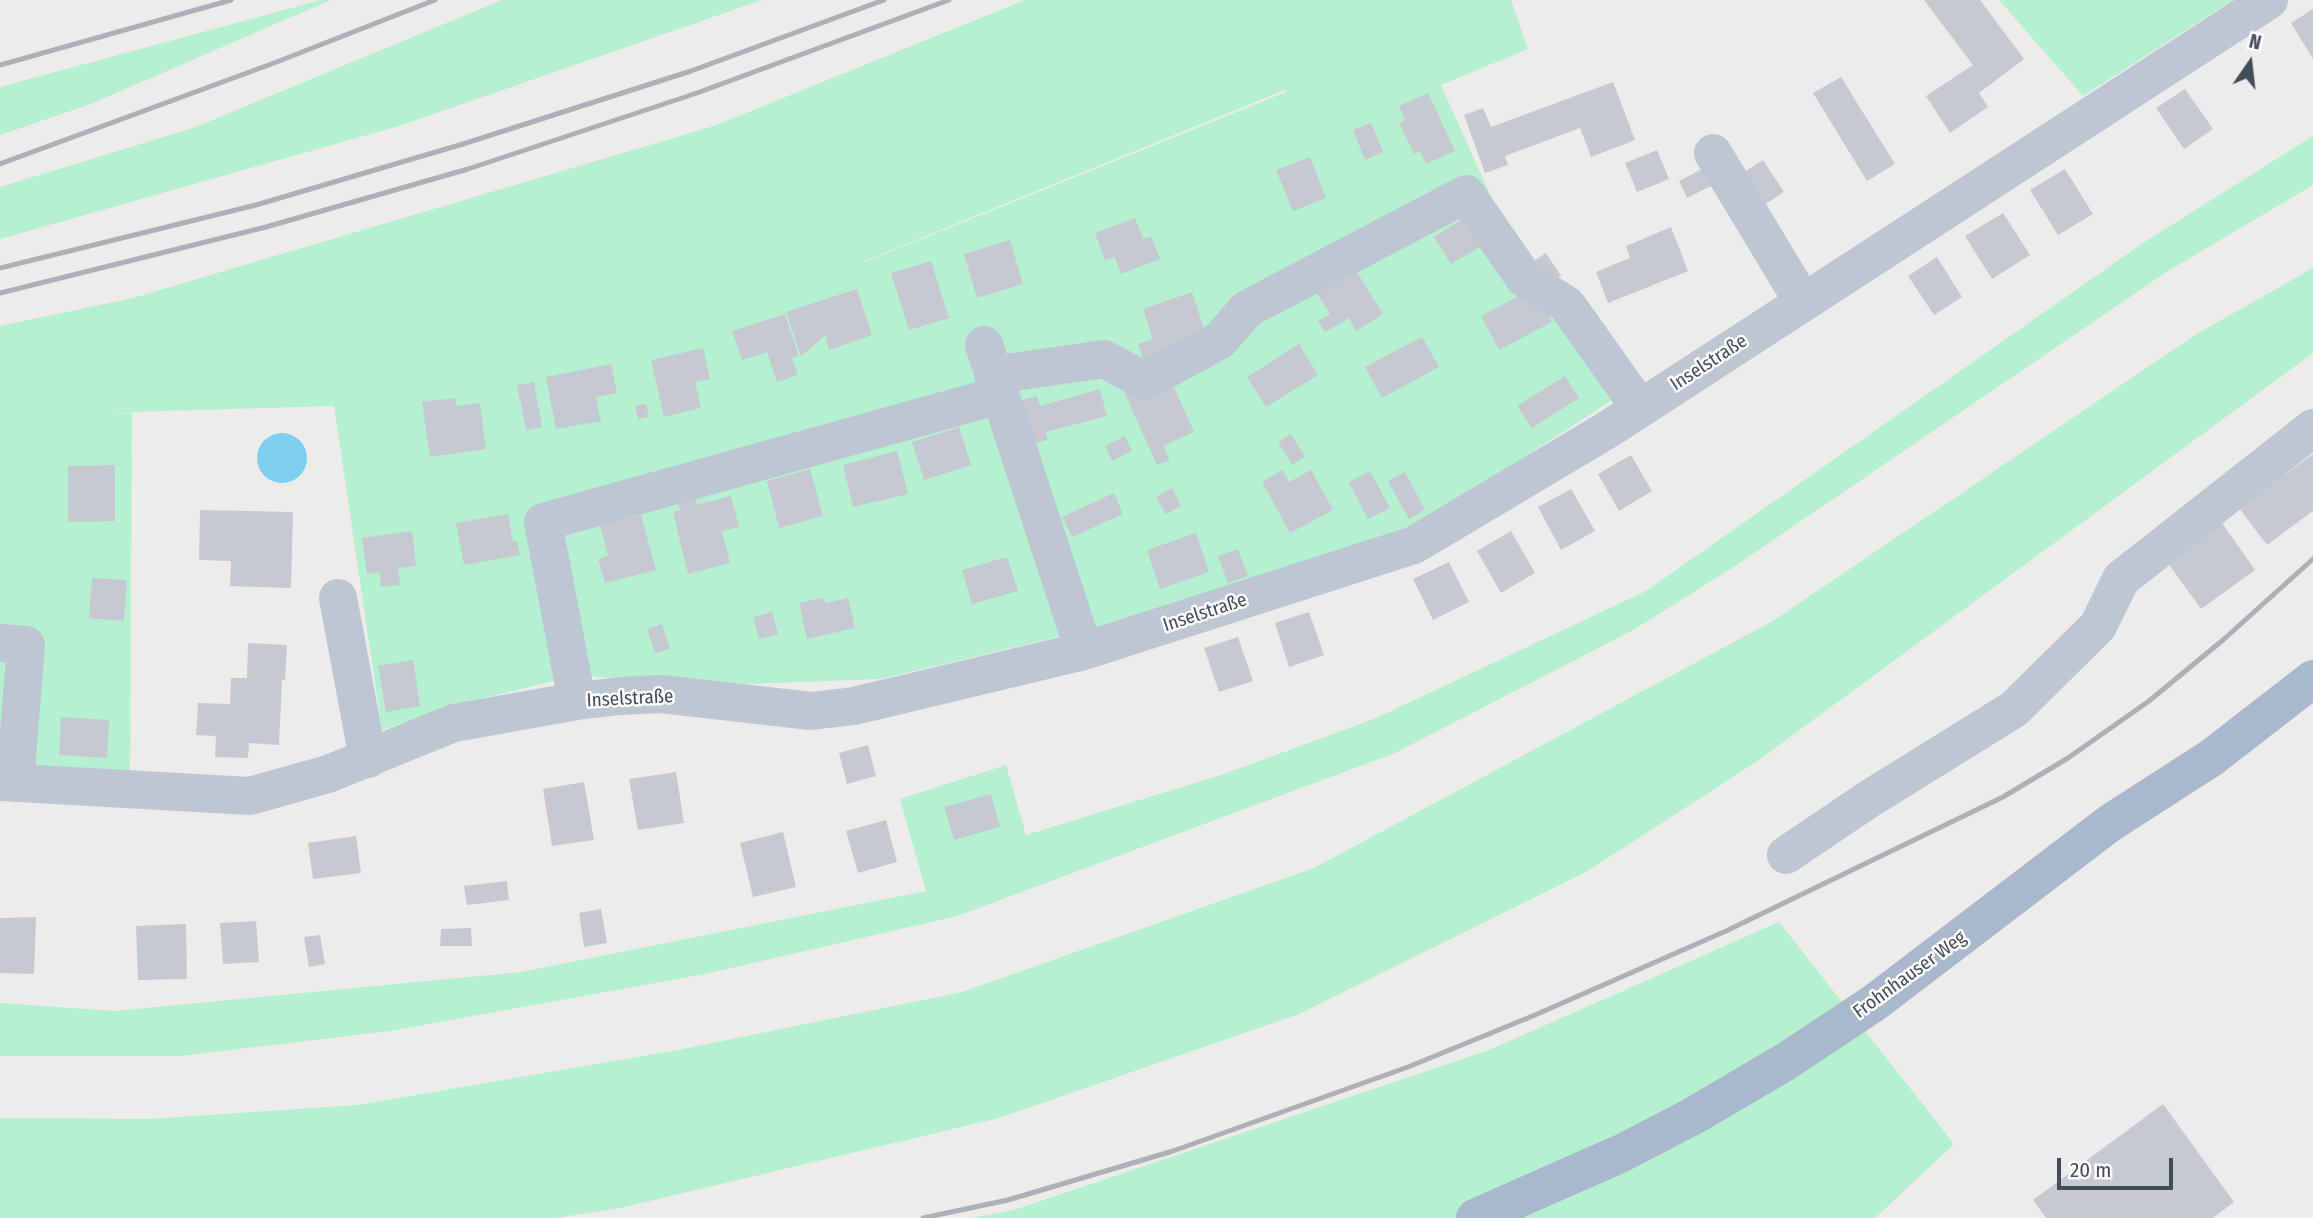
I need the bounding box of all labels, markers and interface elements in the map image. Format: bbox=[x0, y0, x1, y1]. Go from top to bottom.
north arrow bbox=[2215, 28, 2285, 98]
text: N bbox=[2247, 30, 2264, 55]
street label: Inselstraße bbox=[1666, 330, 1752, 396]
street label: Inselstraße bbox=[1160, 589, 1250, 637]
street label: Inselstraße bbox=[586, 685, 674, 713]
street label: Frohnhauser Weg bbox=[1849, 926, 1971, 1024]
scale bar bbox=[2061, 1144, 2176, 1188]
text: 20 m bbox=[2070, 1157, 2111, 1183]

